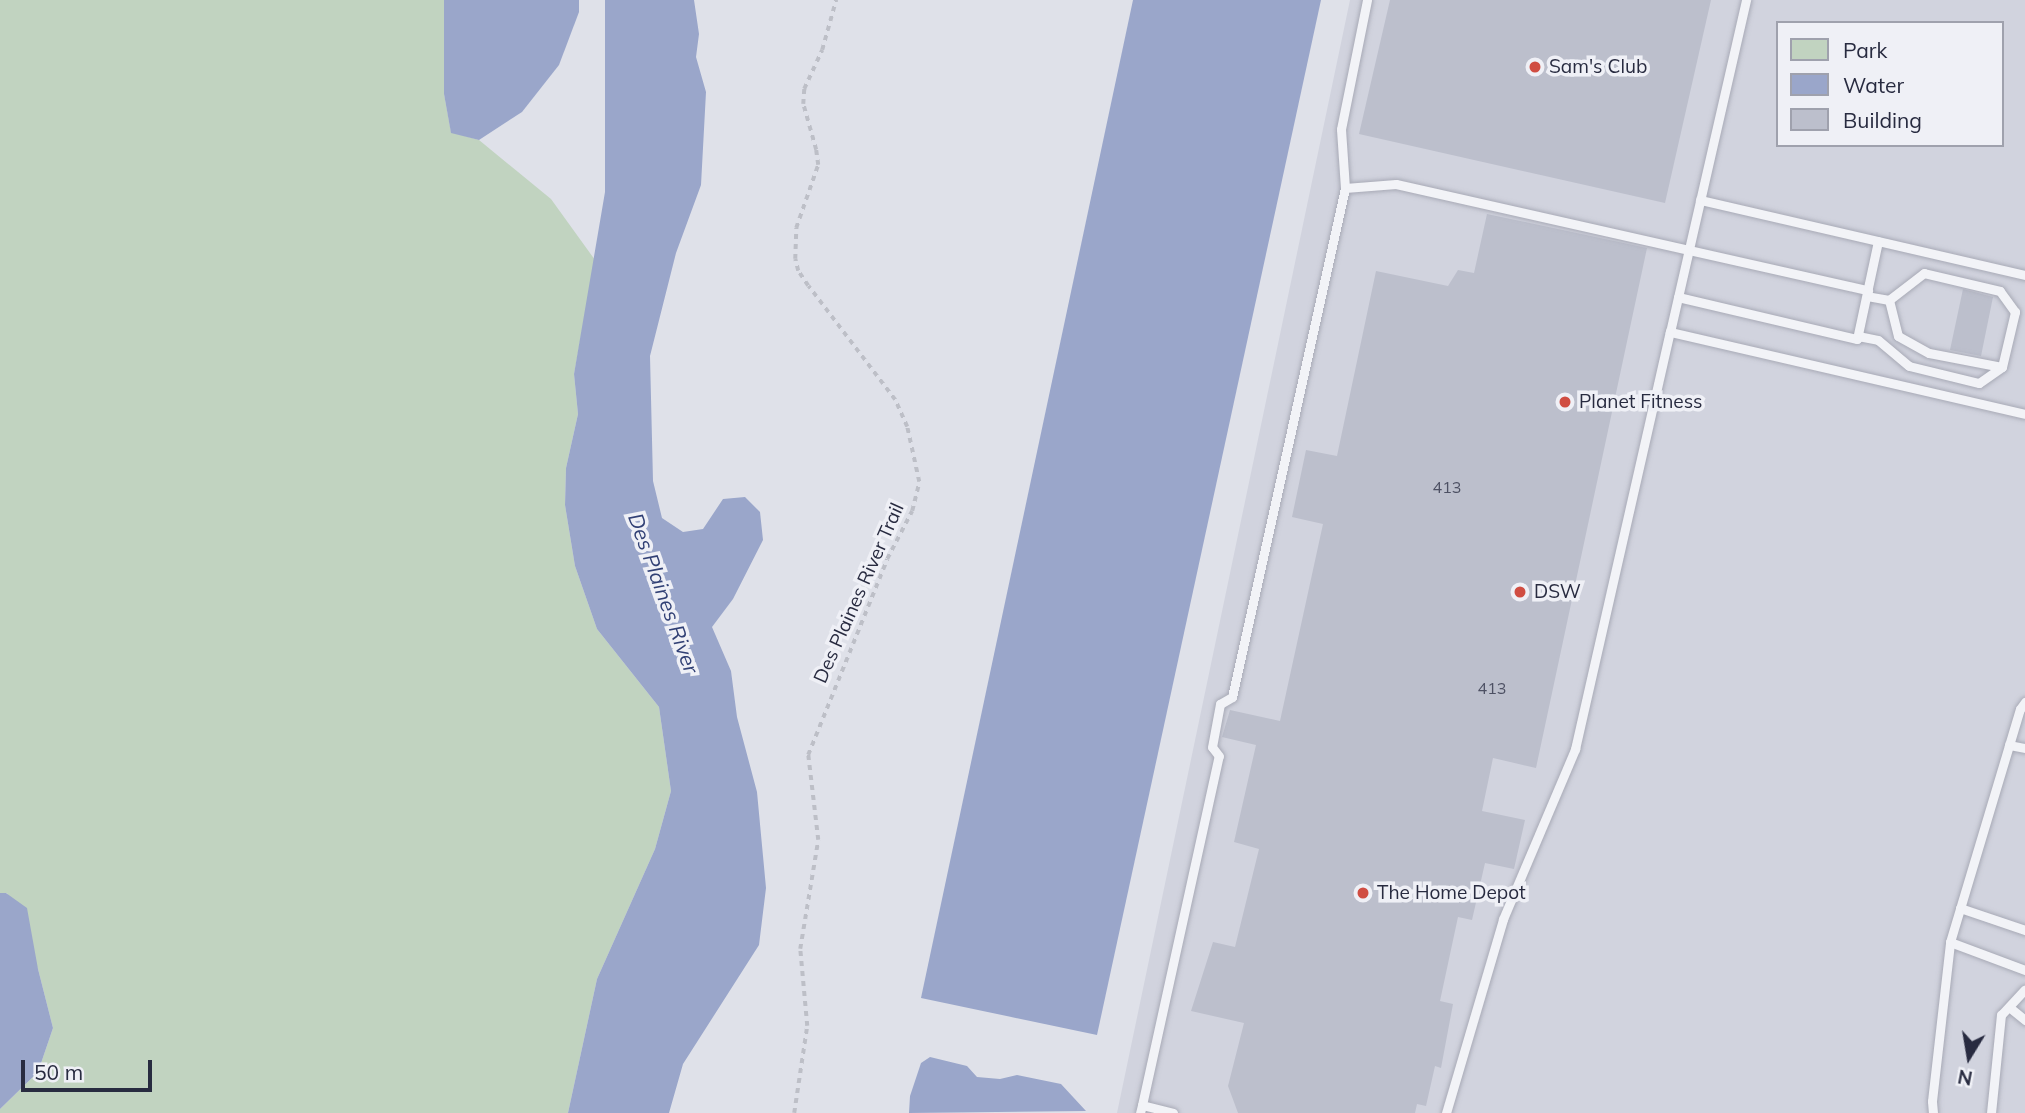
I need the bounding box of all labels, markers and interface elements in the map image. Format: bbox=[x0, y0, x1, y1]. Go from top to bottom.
legend bbox=[1776, 21, 2004, 147]
text: Park bbox=[1843, 37, 1887, 63]
place label: Sam's Club bbox=[1549, 56, 1647, 78]
marker: Sam's Club bbox=[1527, 59, 1543, 75]
text: Water bbox=[1843, 72, 1904, 98]
text: Building bbox=[1843, 107, 1922, 133]
place label: Planet Fitness bbox=[1579, 391, 1703, 413]
marker: Planet Fitness bbox=[1557, 394, 1573, 410]
house number: 413 bbox=[1433, 477, 1461, 497]
street label: Des Plaines River Trail bbox=[809, 499, 909, 687]
water label: Des Plaines River bbox=[623, 510, 705, 676]
place label: DSW bbox=[1534, 581, 1581, 603]
marker: DSW bbox=[1512, 584, 1528, 600]
house number: 413 bbox=[1478, 678, 1506, 698]
place label: The Home Depot bbox=[1377, 882, 1526, 904]
marker: The Home Depot bbox=[1355, 885, 1371, 901]
north arrow bbox=[1934, 1022, 2004, 1092]
scale bar bbox=[24, 1046, 156, 1090]
text: 50 m bbox=[34, 1059, 83, 1085]
text: N bbox=[1956, 1064, 1974, 1091]

